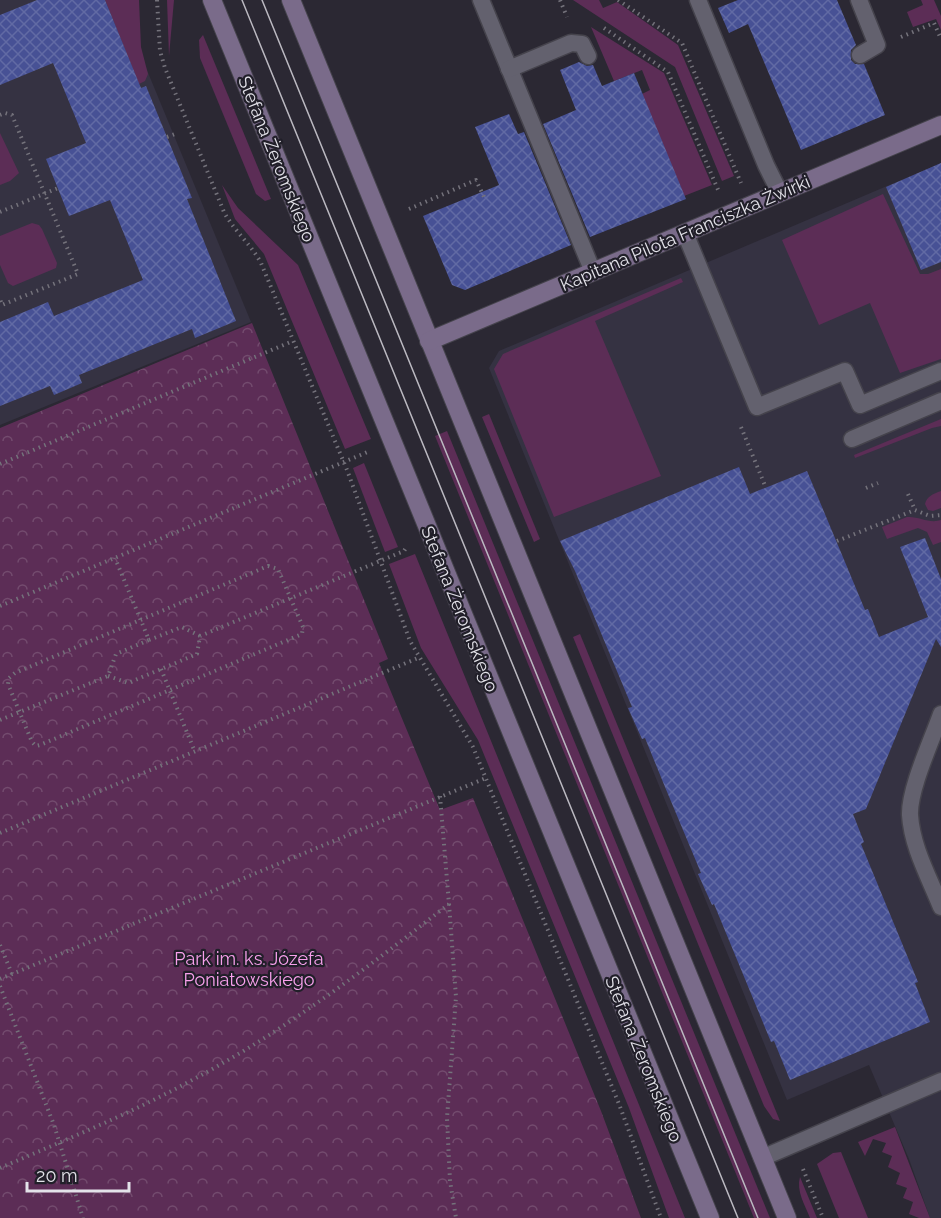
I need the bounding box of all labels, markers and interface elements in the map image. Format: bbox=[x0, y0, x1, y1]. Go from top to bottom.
street label: Stefana Żeromskiego bbox=[234, 73, 320, 245]
street label: Kapitana Pilota Franciszka Żwirki bbox=[557, 171, 813, 295]
street label: Stefana Żeromskiego bbox=[417, 523, 503, 695]
park label: Park im. ks. Józefa Poniatowskiego bbox=[174, 948, 324, 990]
street label: Stefana Żeromskiego bbox=[601, 973, 687, 1145]
scale bar bbox=[27, 1155, 129, 1193]
text: 20 m bbox=[36, 1165, 78, 1186]

